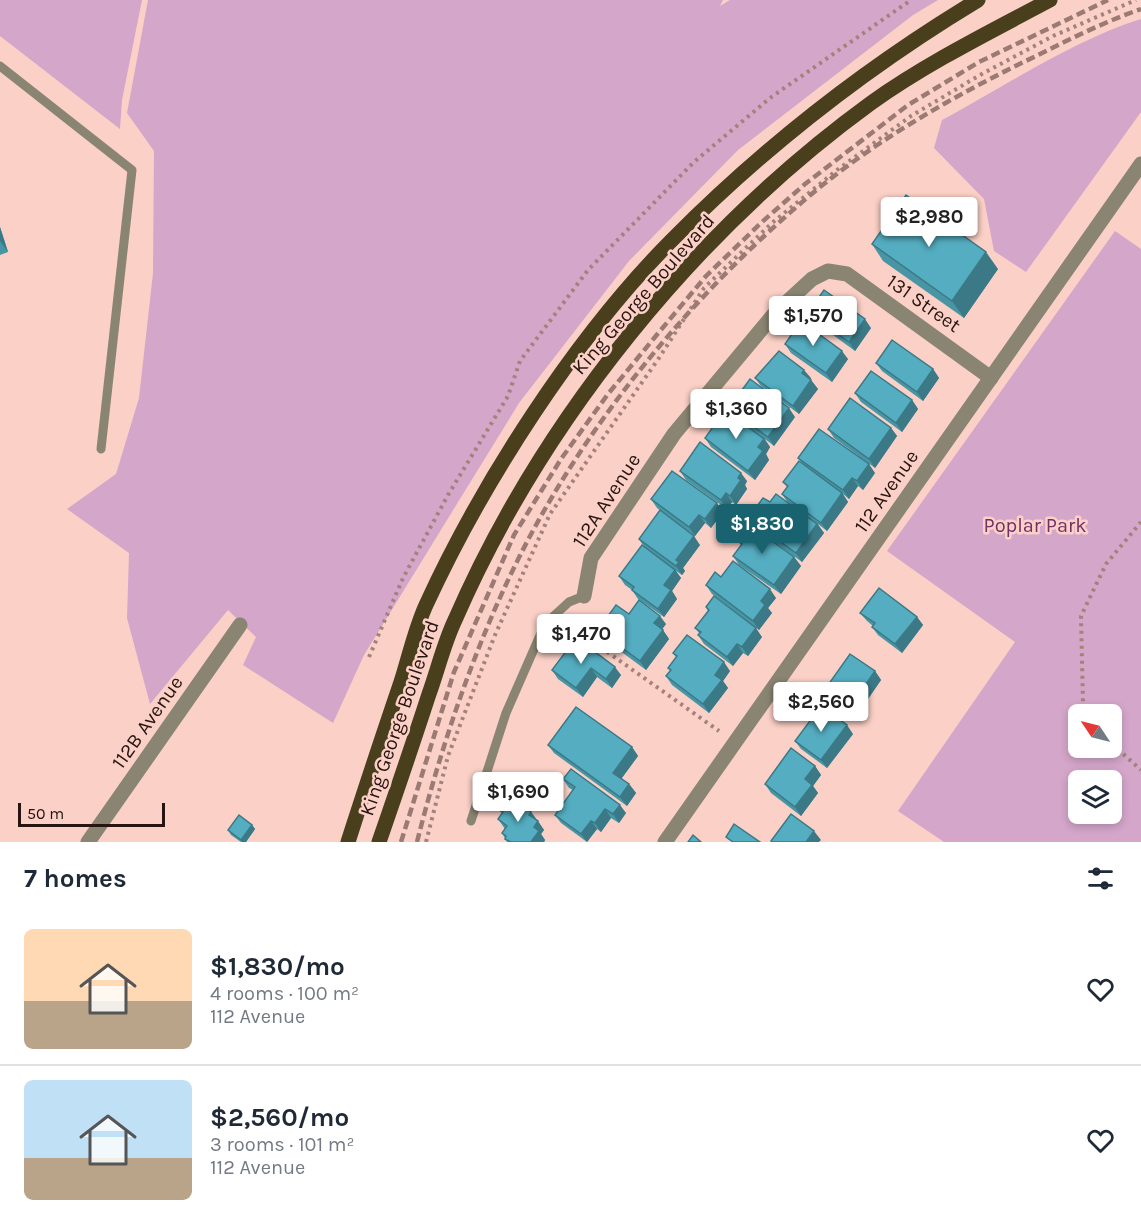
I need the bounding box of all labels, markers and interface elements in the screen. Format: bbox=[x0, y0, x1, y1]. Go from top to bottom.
pin: $2,980 bbox=[880, 197, 978, 248]
text: $2,980 bbox=[895, 205, 963, 228]
street label: King George Boulevard bbox=[567, 209, 719, 379]
street label: 131 Street bbox=[882, 270, 965, 337]
pin: $1,570 bbox=[764, 296, 862, 347]
text: $1,570 bbox=[783, 304, 843, 327]
pin: $1,360 bbox=[687, 389, 785, 440]
text: $1,360 bbox=[704, 397, 768, 420]
street label: 112 Avenue bbox=[850, 446, 923, 537]
street label: 112A Avenue bbox=[568, 449, 645, 551]
pin: $1,830 bbox=[713, 504, 811, 555]
text: $1,830 bbox=[730, 512, 794, 535]
park label: Poplar Park bbox=[984, 514, 1086, 537]
pin: $1,470 bbox=[532, 614, 630, 665]
street label: King George Boulevard bbox=[355, 618, 444, 819]
text: $1,470 bbox=[551, 622, 611, 645]
street label: 112B Avenue bbox=[107, 672, 188, 773]
pin: $2,560 bbox=[772, 682, 870, 733]
text: $2,560 bbox=[787, 690, 855, 713]
north arrow bbox=[1068, 704, 1122, 758]
map controls bbox=[1068, 704, 1122, 824]
button: layers bbox=[1068, 770, 1122, 824]
pin: $1,690 bbox=[469, 772, 567, 823]
text: $1,690 bbox=[487, 780, 549, 803]
scale bar bbox=[18, 800, 165, 828]
text: 50 m bbox=[27, 804, 64, 823]
icon: filters bbox=[1084, 862, 1117, 895]
text: 7 homes bbox=[24, 863, 127, 894]
text: $1,830/mo bbox=[210, 951, 345, 982]
icon: home bbox=[72, 953, 144, 1025]
icon: heart bbox=[1084, 973, 1117, 1006]
text: 4 rooms · 100 m² bbox=[210, 982, 359, 1005]
text: 112 Avenue bbox=[210, 1005, 305, 1028]
text: $2,560/mo bbox=[210, 1102, 349, 1133]
icon: home bbox=[72, 1104, 144, 1176]
icon: heart bbox=[1084, 1124, 1117, 1157]
text: 3 rooms · 101 m² bbox=[210, 1133, 355, 1156]
text: 112 Avenue bbox=[210, 1156, 305, 1179]

